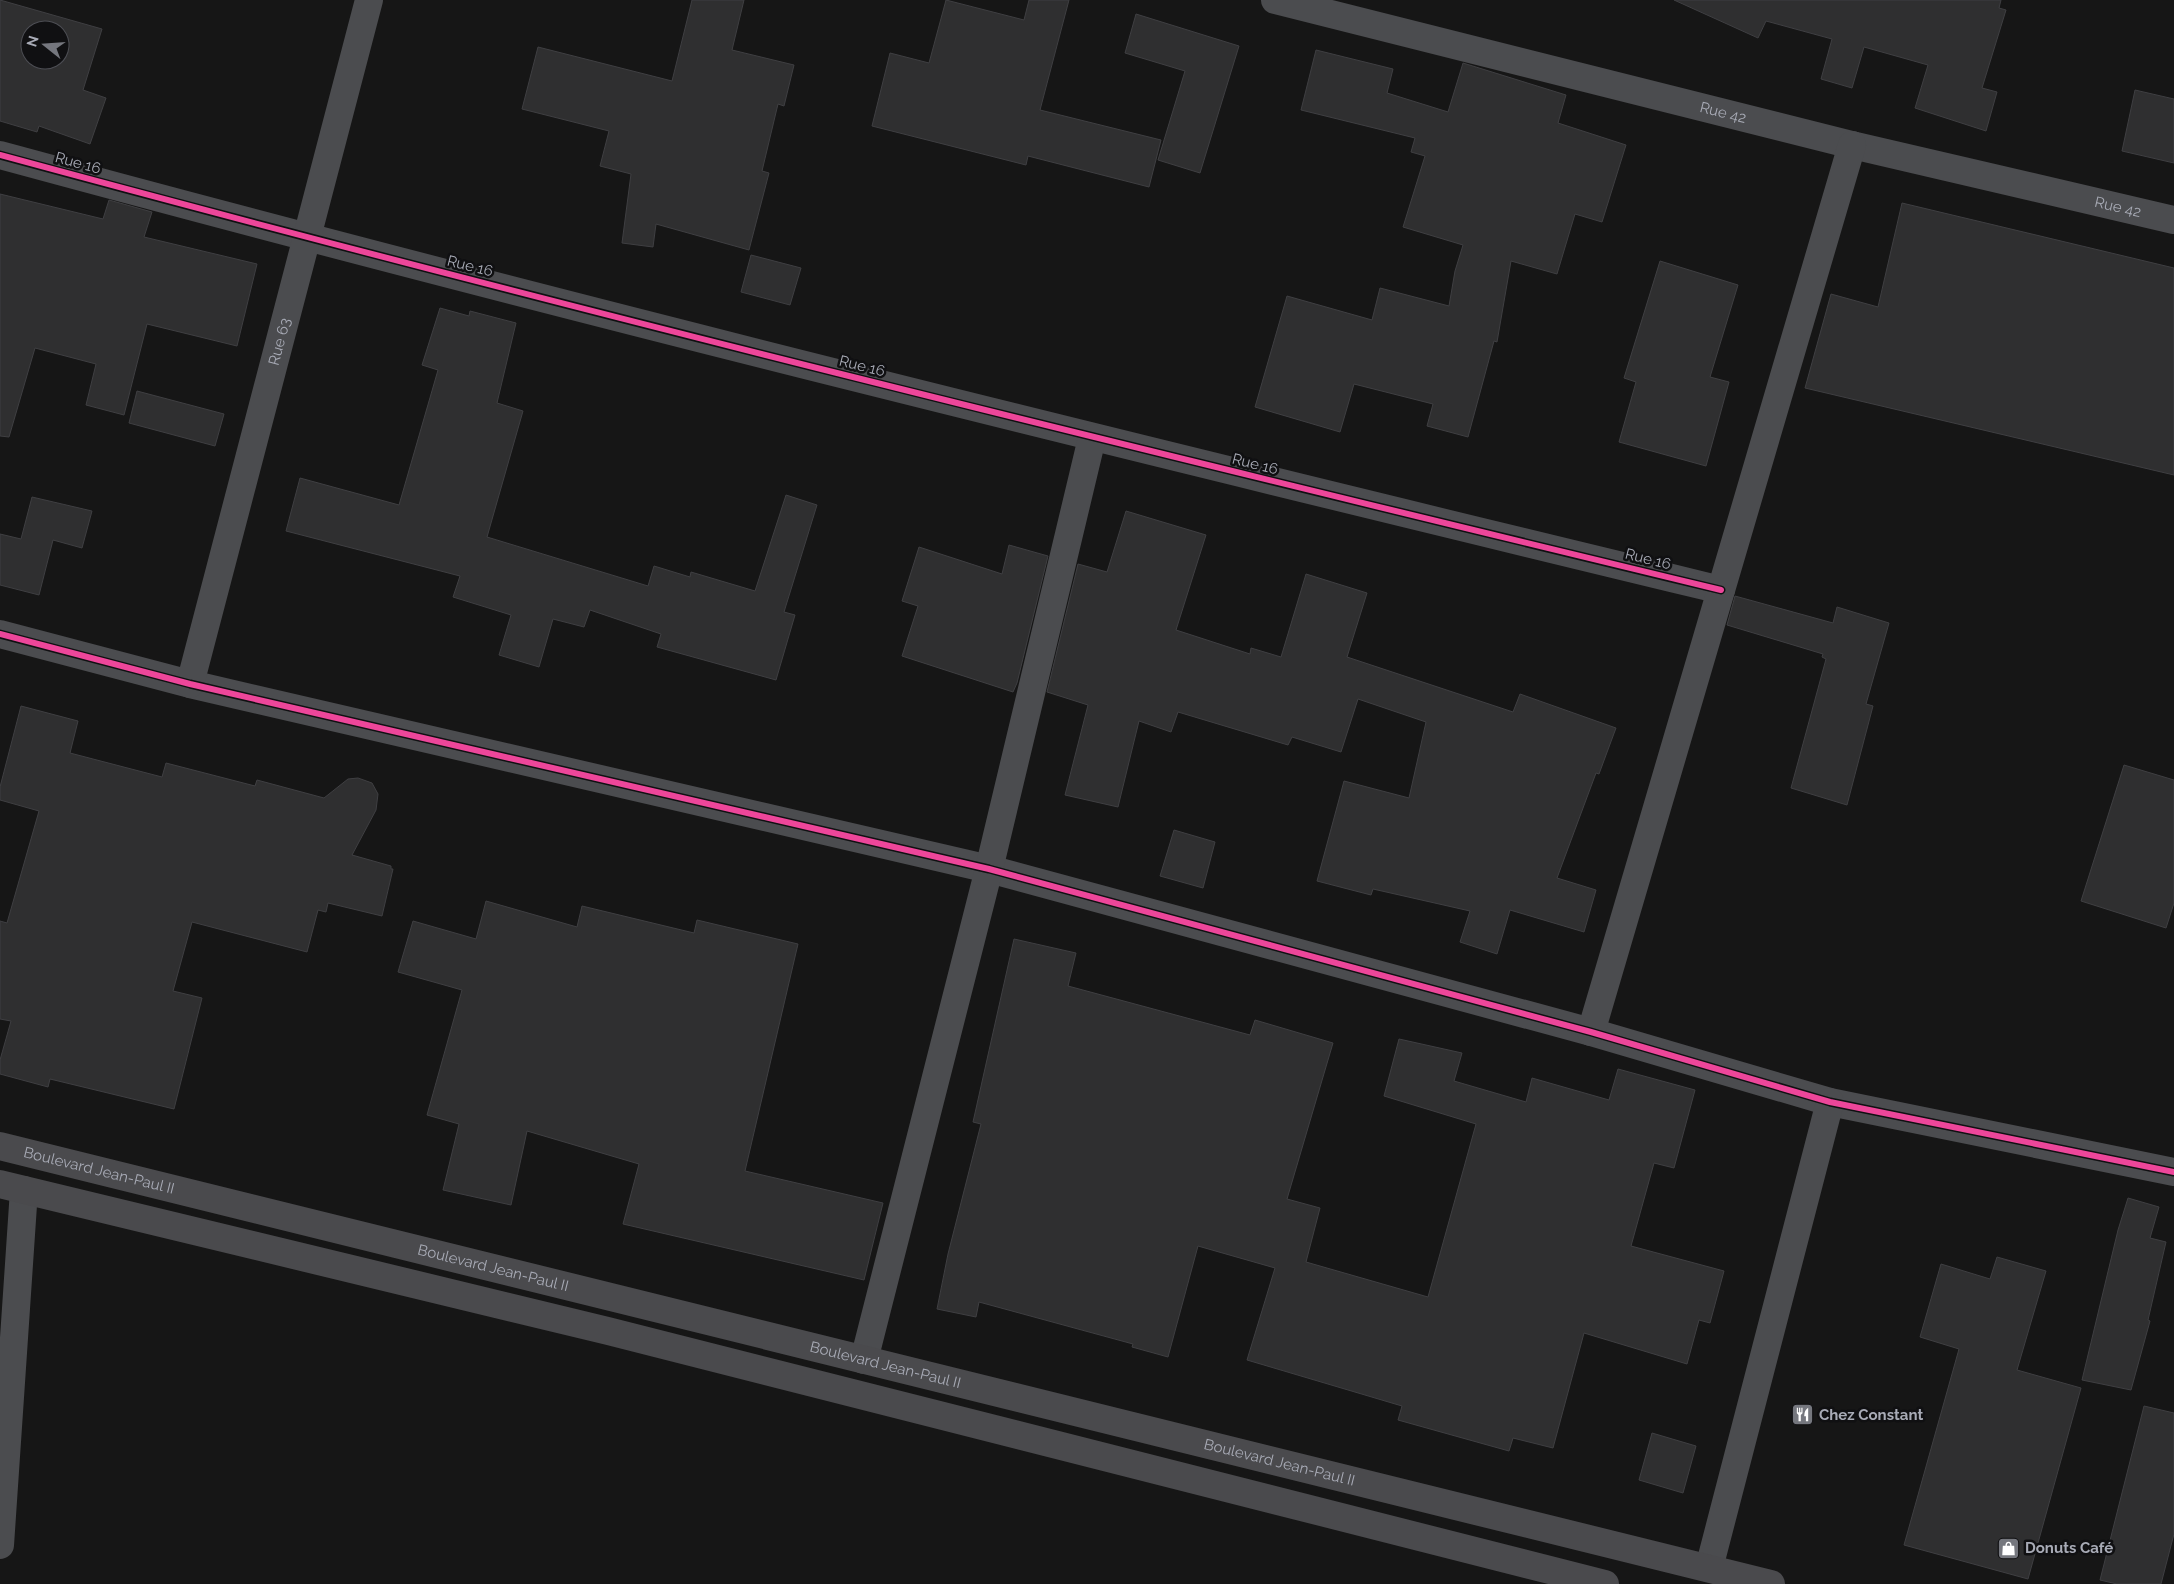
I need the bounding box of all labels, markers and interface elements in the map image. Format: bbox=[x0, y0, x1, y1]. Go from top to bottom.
north arrow bbox=[20, 20, 70, 70]
text: N bbox=[23, 34, 42, 49]
street label: Rue 42 bbox=[1698, 98, 1748, 127]
street label: Rue 16 bbox=[53, 148, 103, 178]
street label: Rue 42 bbox=[2093, 193, 2143, 221]
street label: Rue 16 bbox=[445, 252, 495, 280]
street label: Rue 63 bbox=[265, 316, 294, 367]
street label: Rue 16 bbox=[837, 352, 887, 380]
street label: Rue 16 bbox=[1230, 450, 1280, 478]
street label: Rue 16 bbox=[1623, 545, 1673, 573]
street label: Boulevard Jean-Paul II bbox=[22, 1143, 176, 1198]
street label: Boulevard Jean-Paul II bbox=[416, 1241, 570, 1295]
street label: Boulevard Jean-Paul II bbox=[808, 1338, 963, 1392]
restaurant icon: Chez Constant bbox=[1791, 1403, 1815, 1427]
place label: Chez Constant bbox=[1819, 1406, 1923, 1424]
street label: Boulevard Jean-Paul II bbox=[1202, 1435, 1357, 1490]
shop icon: Donuts Café bbox=[1997, 1536, 2021, 1560]
place label: Donuts Café bbox=[2025, 1539, 2113, 1557]

